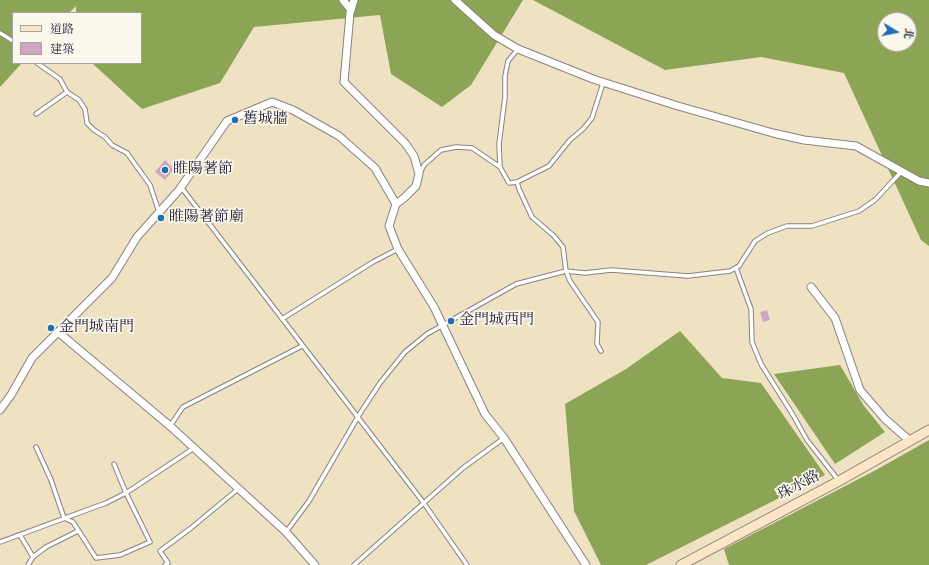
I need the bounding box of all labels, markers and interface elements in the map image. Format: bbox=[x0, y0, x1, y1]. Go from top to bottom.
legend bbox=[12, 12, 142, 64]
north arrow bbox=[877, 12, 917, 52]
text: 道路 bbox=[50, 21, 74, 37]
text: 北 bbox=[900, 27, 917, 41]
text: 建築 bbox=[50, 41, 74, 57]
place label: 舊城牆 bbox=[243, 111, 288, 129]
marker: 舊城牆 bbox=[230, 115, 240, 125]
place label: 睢陽著節 bbox=[173, 161, 233, 179]
marker: 睢陽著節 bbox=[160, 165, 170, 175]
place label: 睢陽著節廟 bbox=[169, 209, 244, 227]
marker: 睢陽著節廟 bbox=[156, 213, 166, 223]
place label: 金門城西門 bbox=[459, 312, 534, 330]
marker: 金門城西門 bbox=[446, 316, 456, 326]
place label: 金門城南門 bbox=[59, 319, 134, 337]
marker: 金門城南門 bbox=[46, 323, 56, 333]
street label: 珠水路 bbox=[775, 467, 823, 505]

